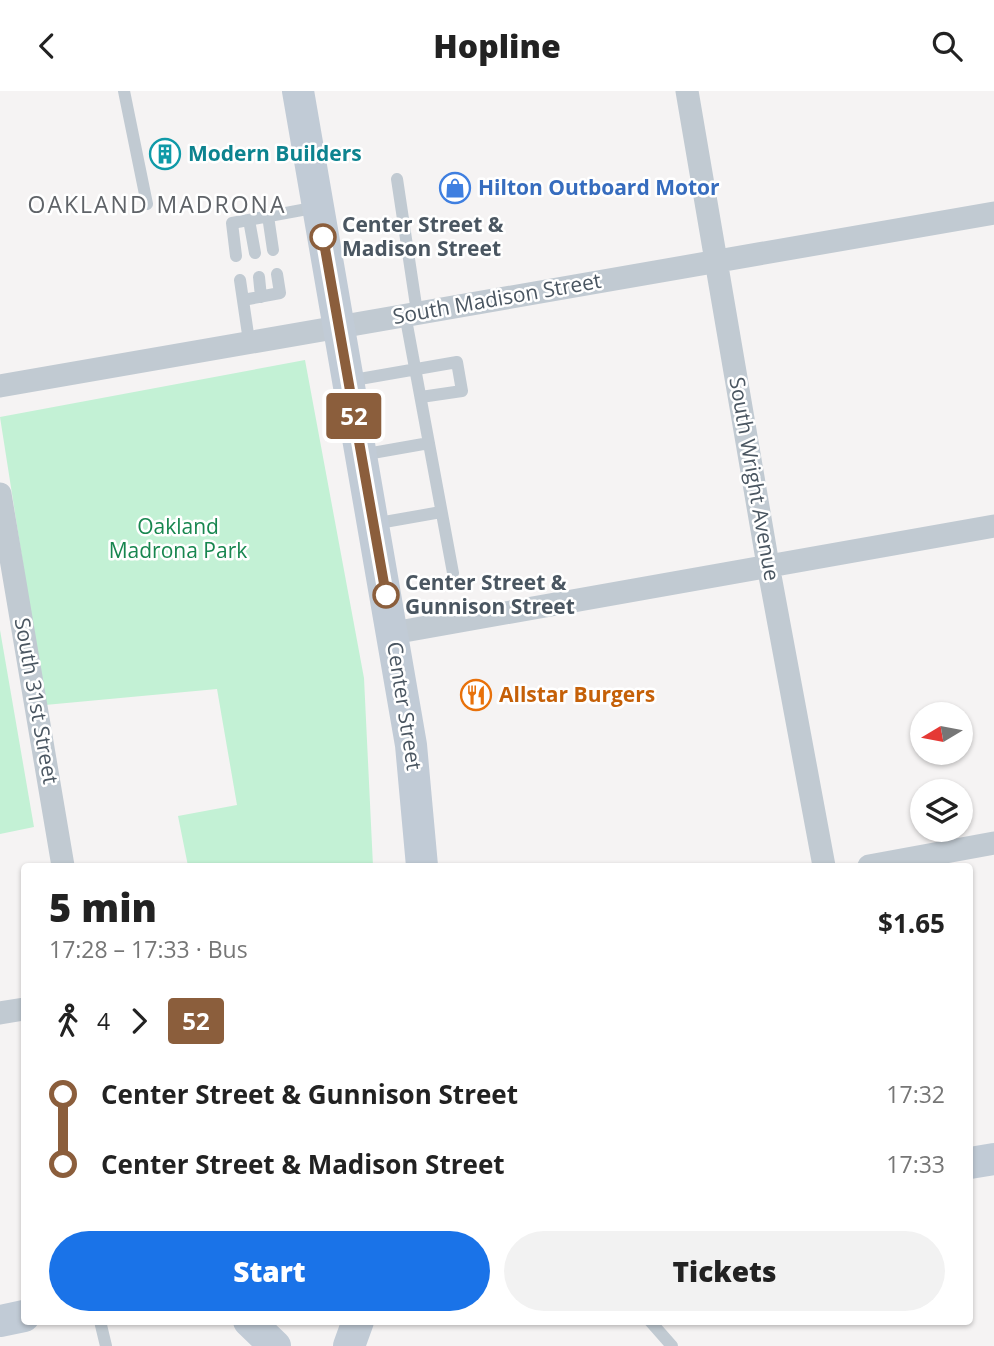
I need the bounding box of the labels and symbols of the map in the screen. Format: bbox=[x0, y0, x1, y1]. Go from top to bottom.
building icon: Modern Builders bbox=[148, 137, 182, 171]
place label: Modern Builders bbox=[188, 139, 362, 167]
shop icon: Hilton Outboard Motor bbox=[438, 171, 472, 205]
place label: Hilton Outboard Motor bbox=[478, 173, 720, 201]
district label: OAKLAND MADRONA bbox=[28, 188, 286, 220]
place label: Center Street & Madison Street bbox=[342, 210, 504, 262]
marker: Center Street & Madison Street bbox=[310, 224, 336, 250]
street label: South Madison Street bbox=[390, 266, 603, 330]
street label: South Wright Avenue bbox=[723, 375, 787, 583]
line badge: 52 bbox=[322, 393, 386, 439]
park label: Oakland Madrona Park bbox=[109, 512, 247, 564]
place label: Center Street & Gunnison Street bbox=[405, 568, 575, 620]
marker: Center Street & Gunnison Street bbox=[373, 582, 399, 608]
street label: South 31st Street bbox=[9, 615, 65, 786]
street label: Center Street bbox=[381, 640, 429, 772]
restaurant icon: Allstar Burgers bbox=[459, 678, 493, 712]
place label: Allstar Burgers bbox=[499, 680, 655, 708]
north arrow bbox=[910, 702, 973, 765]

